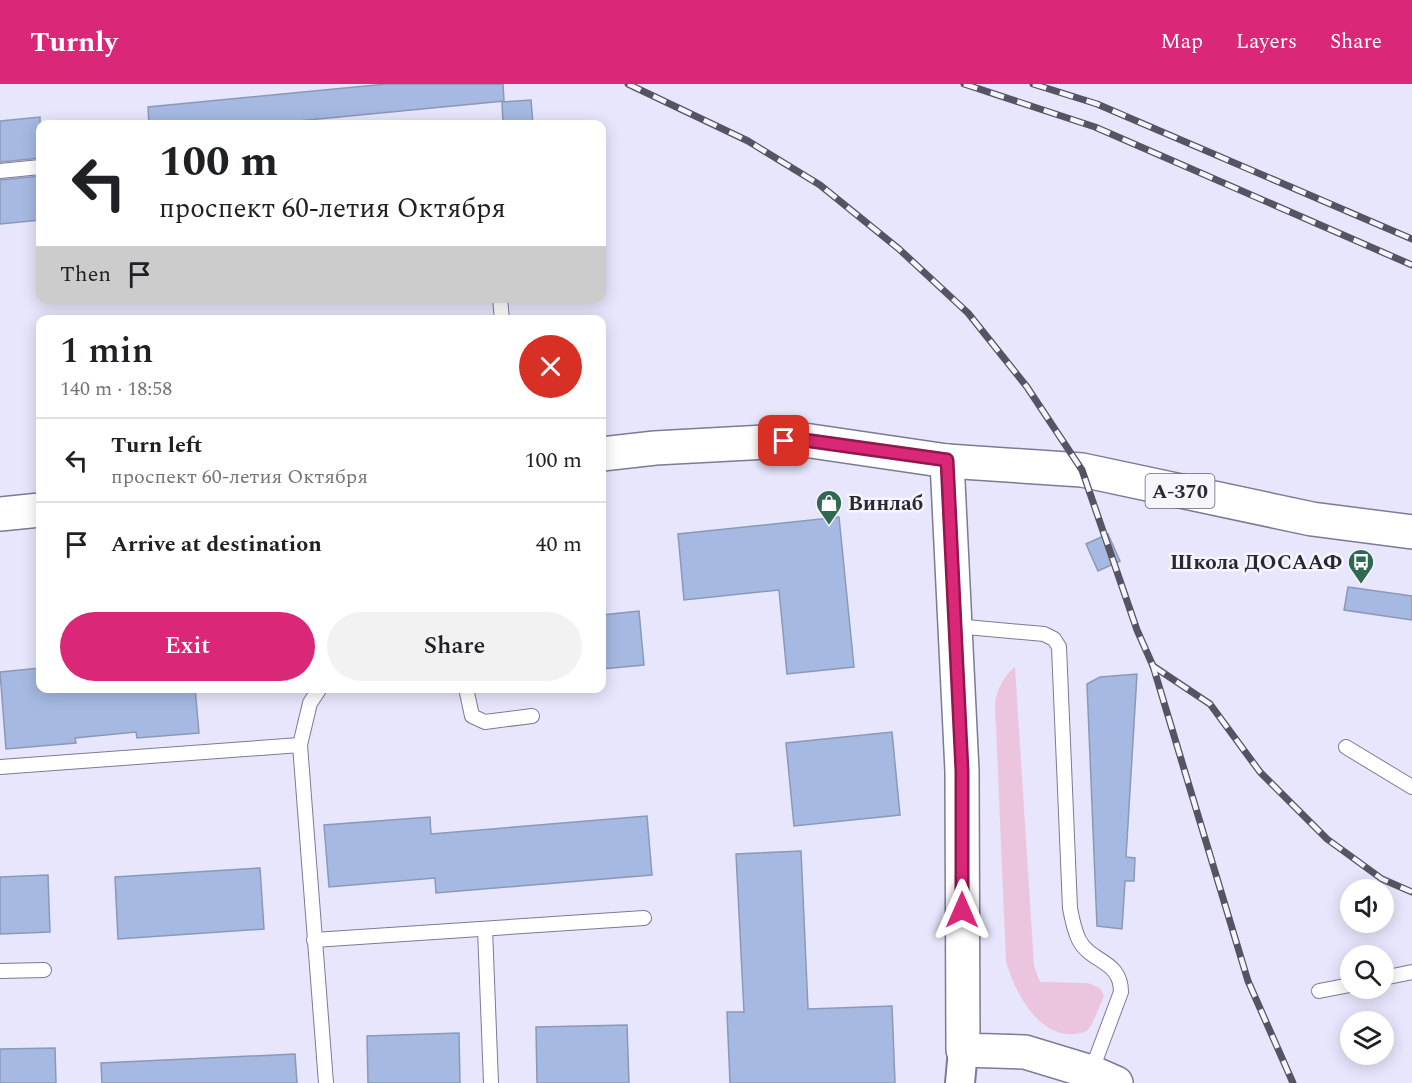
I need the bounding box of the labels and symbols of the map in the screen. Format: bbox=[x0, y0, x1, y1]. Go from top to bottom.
pin bbox=[758, 415, 809, 466]
road number: А-370 bbox=[1146, 474, 1214, 508]
shop icon: Винлаб bbox=[814, 488, 844, 526]
place label: Винлаб bbox=[848, 488, 923, 520]
place label: Школа ДОСААФ bbox=[1170, 547, 1342, 579]
bus stop icon: Школа ДОСААФ bbox=[1346, 547, 1376, 585]
position arrow bbox=[930, 878, 994, 942]

